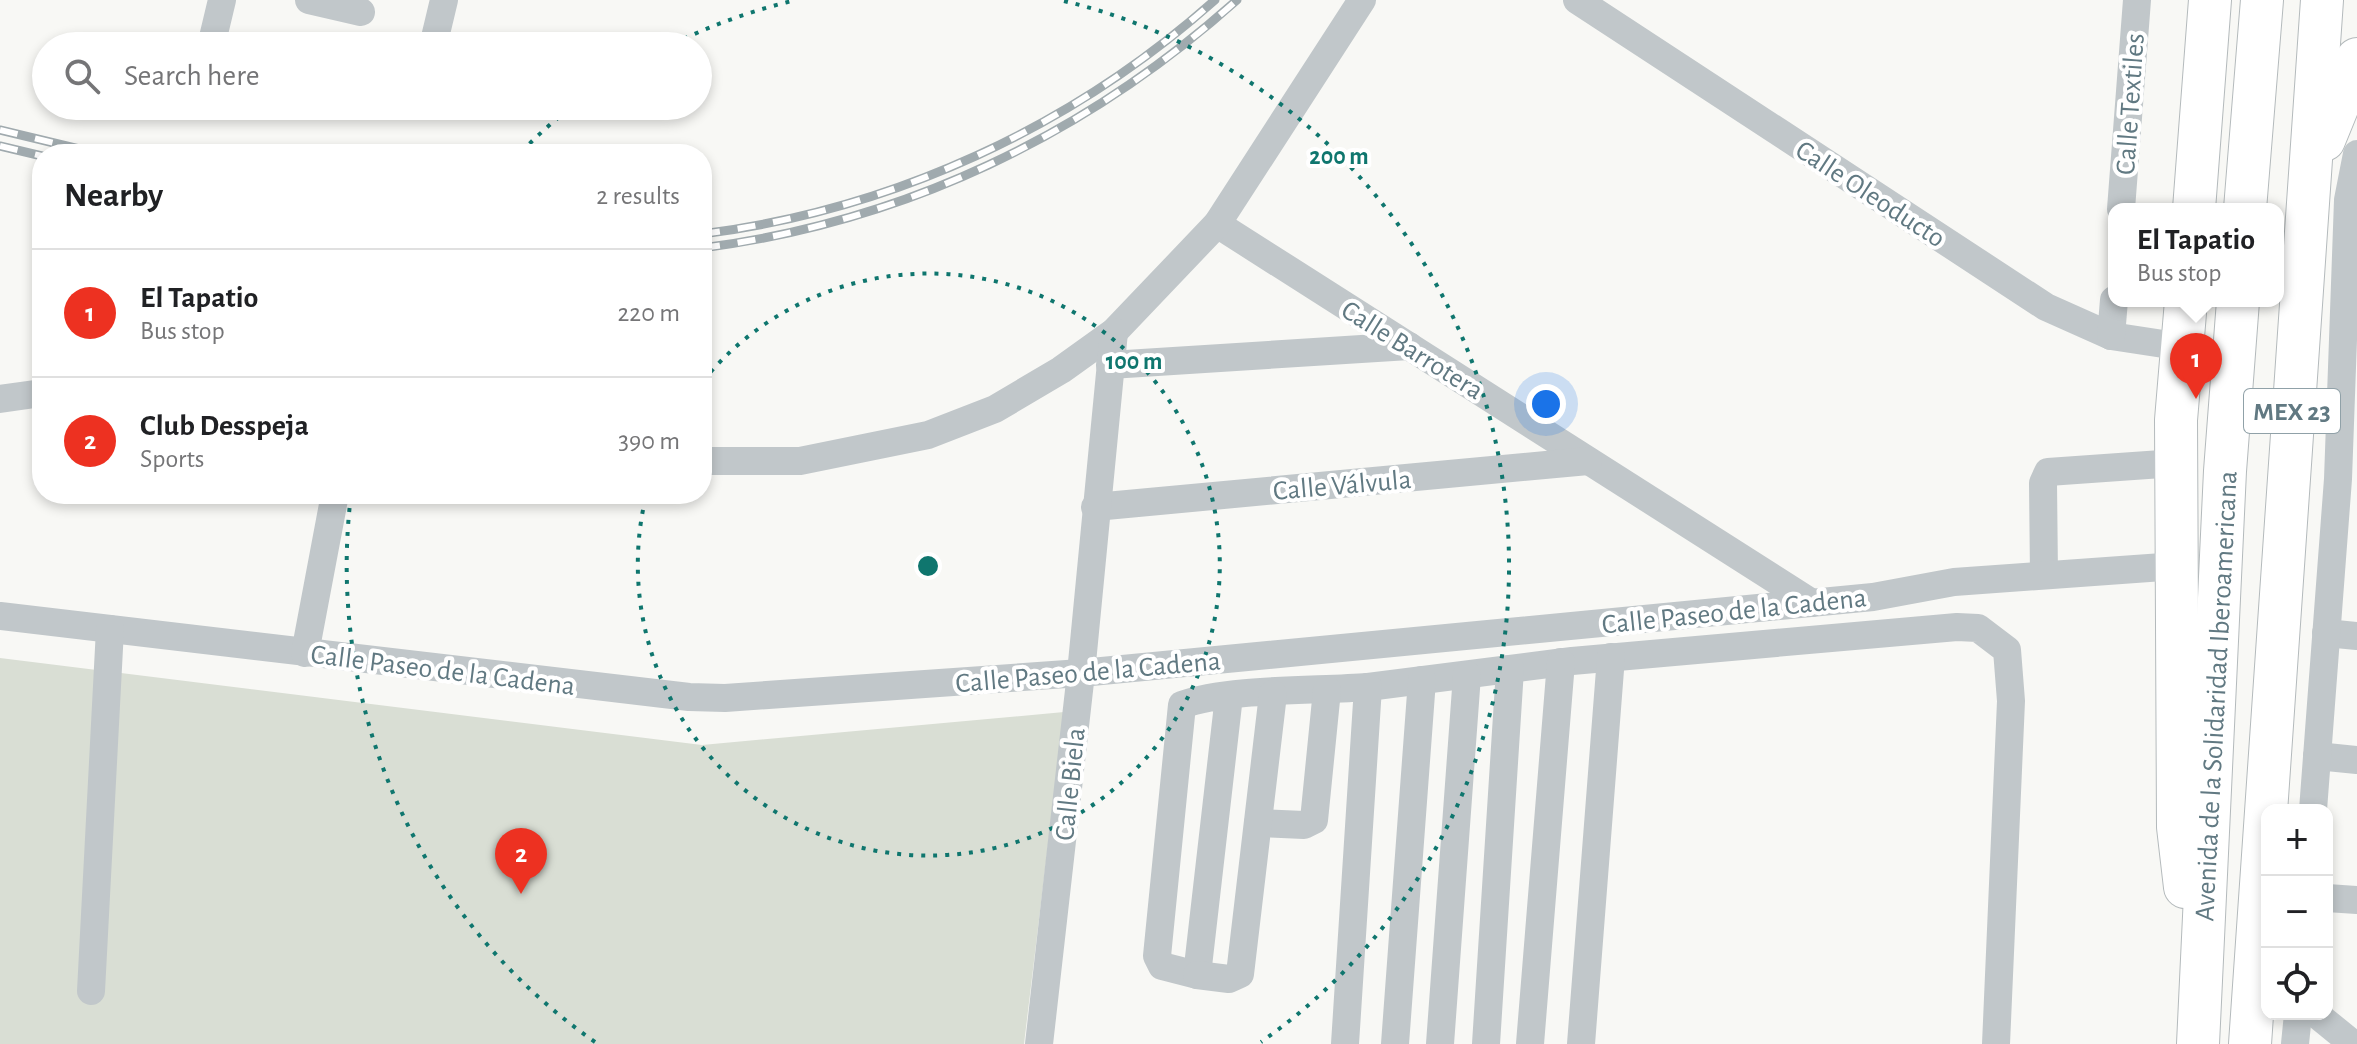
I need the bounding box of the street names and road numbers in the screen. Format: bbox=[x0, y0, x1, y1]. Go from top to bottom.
street label: Calle Textiles bbox=[2112, 32, 2150, 176]
street label: Calle Oleoducto bbox=[1790, 136, 1950, 253]
street label: Calle Barrotera bbox=[1336, 296, 1488, 405]
road number: MEX 23 bbox=[2244, 389, 2340, 433]
street label: Calle Válvula bbox=[1272, 466, 1413, 506]
street label: Avenida de la Solidaridad Iberoamericana bbox=[2191, 470, 2243, 922]
street label: Calle Paseo de la Cadena bbox=[1600, 584, 1868, 640]
street label: Calle Paseo de la Cadena bbox=[309, 641, 577, 701]
street label: Calle Paseo de la Cadena bbox=[954, 647, 1222, 699]
street label: Calle Biela bbox=[1051, 726, 1091, 842]

